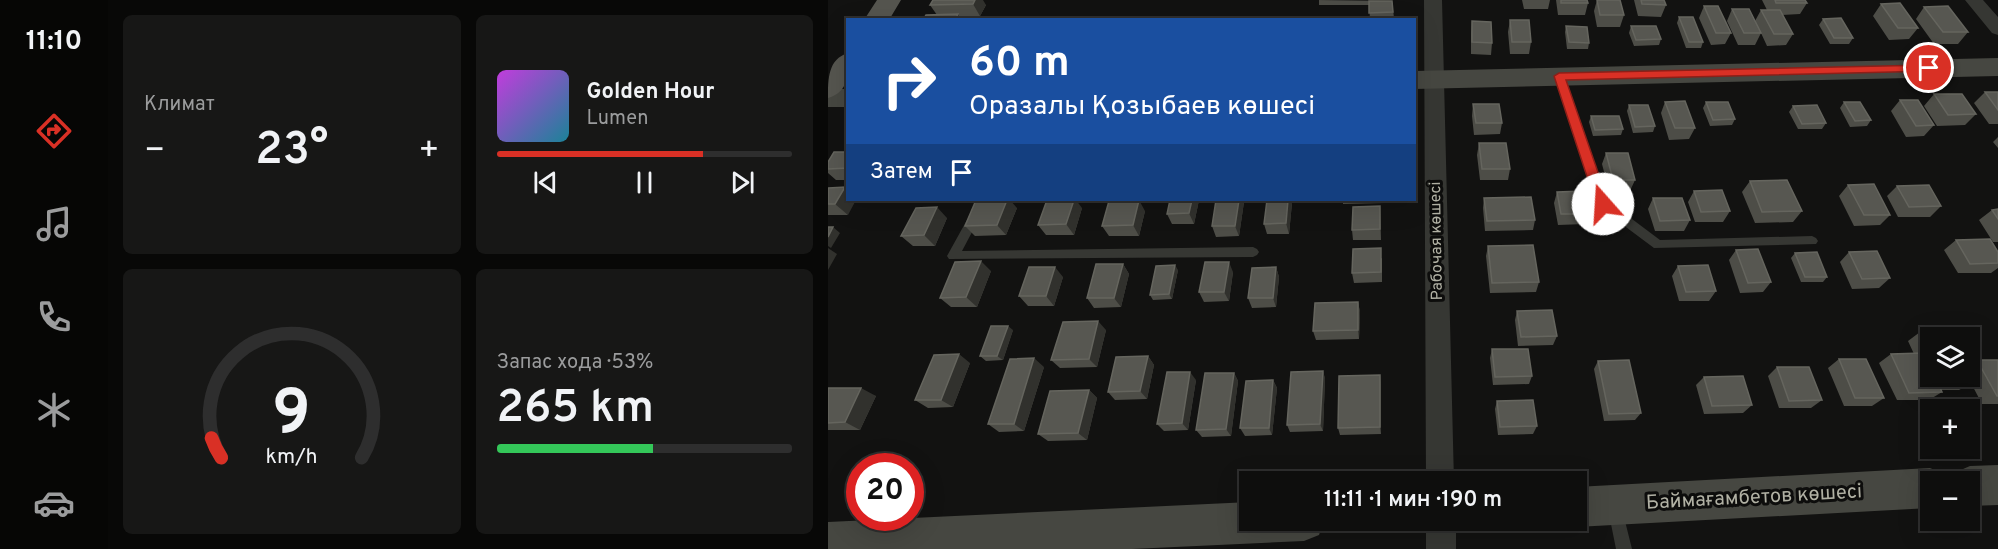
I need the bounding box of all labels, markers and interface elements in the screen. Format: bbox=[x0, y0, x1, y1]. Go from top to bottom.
text: 11:10 bbox=[26, 25, 82, 59]
text: 60 m bbox=[969, 38, 1070, 91]
icon: right bbox=[870, 42, 948, 120]
pin bbox=[1903, 42, 1954, 93]
icon: arrive bbox=[1912, 51, 1945, 84]
text: Golden Hour bbox=[587, 79, 714, 106]
text: Оразалы Қозыбаев көшесі bbox=[969, 90, 1315, 124]
text: Климат bbox=[144, 92, 215, 118]
text: Lumen bbox=[587, 106, 649, 132]
icon: directions bbox=[33, 110, 75, 152]
text: 23° bbox=[255, 123, 328, 180]
text: − bbox=[144, 131, 165, 173]
text: + bbox=[418, 131, 439, 173]
icon: arrive bbox=[945, 156, 978, 189]
text: Затем bbox=[870, 159, 933, 186]
icon: previous bbox=[529, 166, 562, 199]
icon: pause bbox=[628, 166, 661, 199]
icon: next bbox=[726, 166, 759, 199]
position arrow bbox=[1571, 172, 1635, 236]
street label: Рабочая көшесі bbox=[1426, 181, 1448, 301]
icon: music bbox=[33, 203, 75, 245]
icon: phone bbox=[33, 296, 75, 338]
map controls bbox=[1920, 327, 1980, 531]
button: layers bbox=[1920, 327, 1980, 387]
text: Запас хода · 53% bbox=[497, 350, 653, 376]
text: 9 bbox=[273, 377, 311, 456]
text: 265 km bbox=[497, 381, 654, 438]
icon: climate bbox=[33, 389, 75, 431]
button: + bbox=[1920, 399, 1980, 459]
text: km/h bbox=[266, 445, 318, 472]
speed limit sign: 20 bbox=[846, 453, 924, 531]
button: − bbox=[1920, 471, 1980, 531]
street label: Баймағамбетов көшесі bbox=[1645, 479, 1863, 517]
icon: car bbox=[33, 482, 75, 524]
text: 11:11 · 1 мин · 190 m bbox=[1324, 487, 1502, 514]

